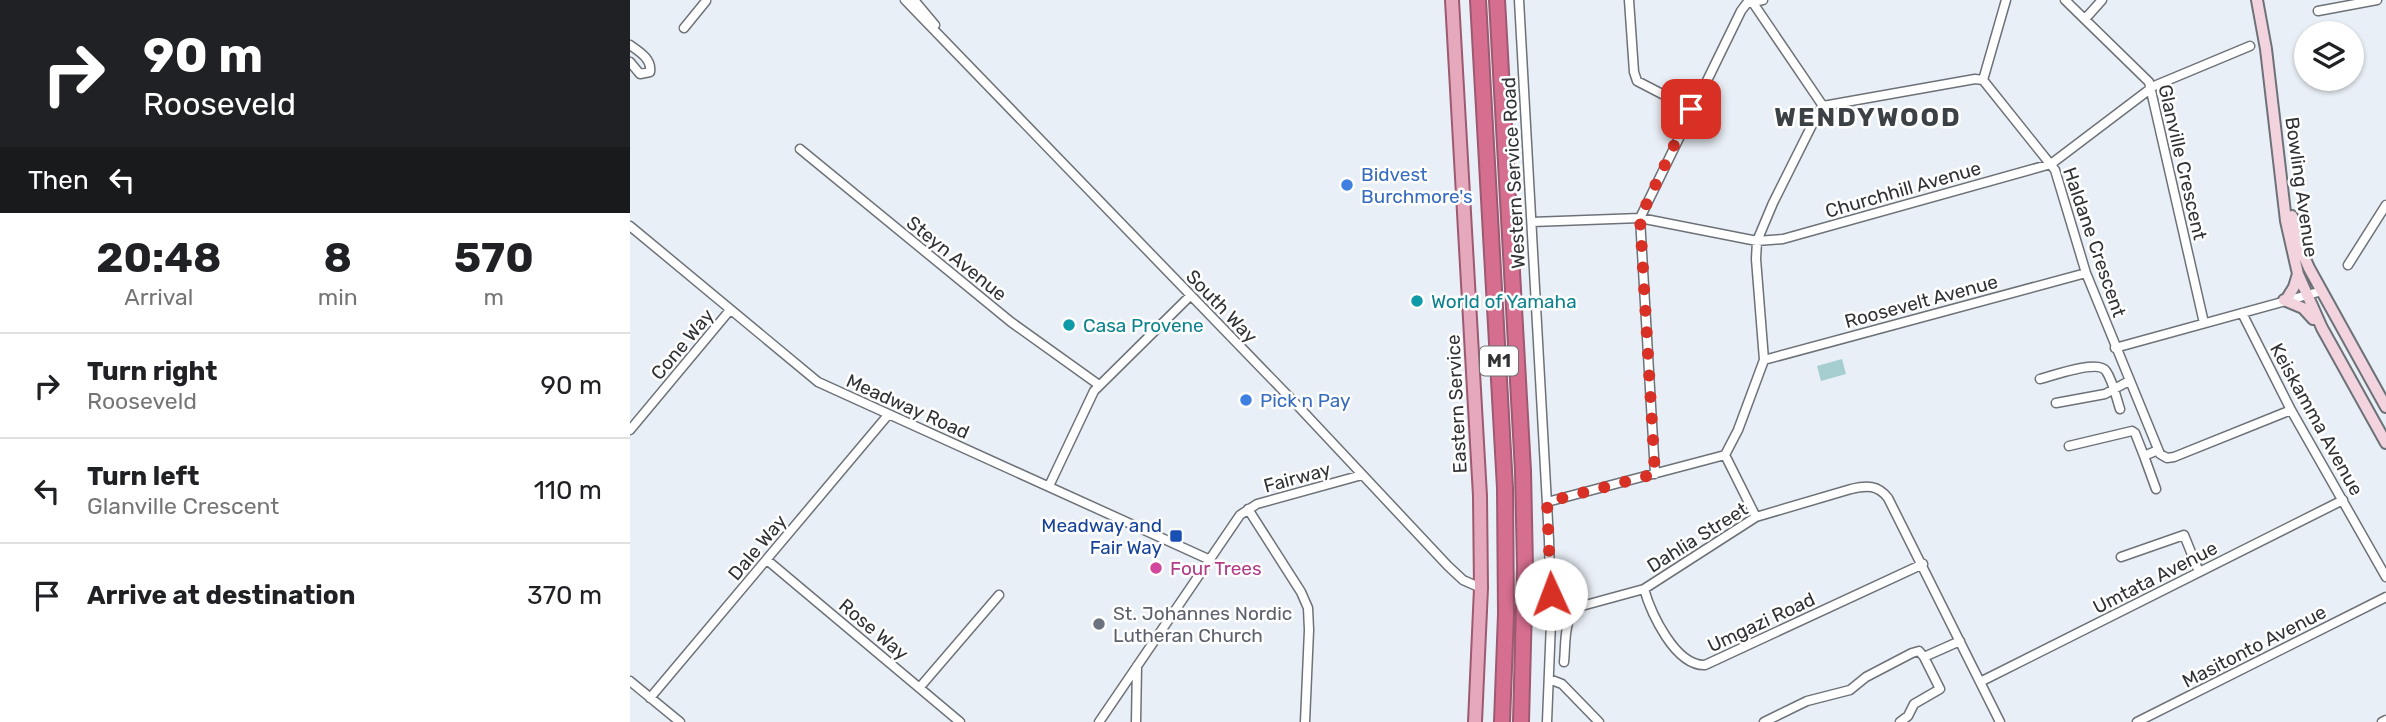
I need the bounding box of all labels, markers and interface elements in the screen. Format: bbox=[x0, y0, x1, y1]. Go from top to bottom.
map controls bbox=[2294, 21, 2364, 91]
button: layers bbox=[2294, 21, 2364, 91]
text: 90 m bbox=[143, 26, 263, 84]
icon: right bbox=[28, 28, 119, 119]
street label: Western Service Road bbox=[1497, 76, 1530, 270]
pin bbox=[1661, 79, 1721, 139]
street label: Glanville Crescent bbox=[2153, 82, 2212, 243]
text: Rooseveld bbox=[143, 85, 296, 123]
icon: arrive bbox=[1672, 90, 1710, 128]
district label: WENDYWOOD bbox=[1774, 102, 1962, 133]
street label: Bowling Avenue bbox=[2280, 115, 2323, 259]
street label: Churchhill Avenue bbox=[1823, 156, 1984, 223]
icon: left bbox=[103, 161, 141, 199]
place label: Bidvest Burchmore's bbox=[1361, 163, 1473, 208]
street label: Haldane Crescent bbox=[2058, 164, 2131, 321]
text: Then bbox=[28, 165, 89, 196]
marker: Bidvest Burchmore's bbox=[1339, 177, 1355, 193]
street label: Steyn Avenue bbox=[902, 211, 1011, 306]
text: 20:48 bbox=[96, 233, 222, 283]
text: 8 bbox=[324, 233, 352, 283]
text: 570 bbox=[454, 233, 534, 283]
street label: South Way bbox=[1181, 265, 1262, 348]
street label: Roosevelt Avenue bbox=[1842, 270, 2000, 333]
text: Arrival bbox=[124, 283, 193, 311]
text: min bbox=[318, 283, 358, 311]
text: m bbox=[484, 283, 504, 311]
place label: World of Yamaha bbox=[1431, 290, 1577, 313]
marker: World of Yamaha bbox=[1409, 293, 1425, 309]
street label: Cone Way bbox=[646, 304, 719, 385]
place label: Casa Provene bbox=[1083, 314, 1204, 337]
marker: Casa Provene bbox=[1061, 317, 1077, 333]
street label: Eastern Service bbox=[1441, 334, 1472, 474]
street label: Keiskamma Avenue bbox=[2265, 339, 2368, 500]
road number: M1 bbox=[1480, 346, 1518, 376]
text: Turn right bbox=[87, 356, 217, 387]
icon: right bbox=[28, 367, 66, 405]
street label: Meadway Road bbox=[843, 369, 973, 444]
text: 90 m bbox=[541, 370, 602, 401]
text: Rooseveld bbox=[87, 387, 197, 415]
place label: Pick n Pay bbox=[1260, 389, 1351, 412]
marker: Pick n Pay bbox=[1238, 392, 1254, 408]
street label: Fairway bbox=[1261, 458, 1333, 497]
text: Turn left bbox=[87, 461, 199, 492]
icon: left bbox=[28, 472, 66, 510]
text: 110 m bbox=[534, 475, 602, 506]
text: Glanville Crescent bbox=[87, 492, 279, 520]
street label: Dahlia Street bbox=[1643, 497, 1752, 577]
street label: Dale Way bbox=[723, 510, 792, 585]
place label: Meadway and Fair Way bbox=[1041, 514, 1162, 559]
marker: Meadway and Fair Way bbox=[1168, 528, 1184, 544]
street label: Umtata Avenue bbox=[2089, 536, 2221, 619]
place label: Four Trees bbox=[1170, 557, 1262, 580]
position arrow bbox=[1514, 557, 1588, 631]
marker: Four Trees bbox=[1148, 560, 1164, 576]
icon: arrive bbox=[28, 577, 66, 615]
text: Arrive at destination bbox=[87, 580, 355, 611]
text: 370 m bbox=[527, 580, 602, 611]
street label: Umgazi Road bbox=[1704, 588, 1819, 657]
street label: Rose Way bbox=[834, 594, 913, 665]
street label: Masitonto Avenue bbox=[2178, 600, 2330, 693]
place label: St. Johannes Nordic Lutheran Church bbox=[1113, 602, 1292, 647]
marker: St. Johannes Nordic Lutheran Church bbox=[1091, 616, 1107, 632]

